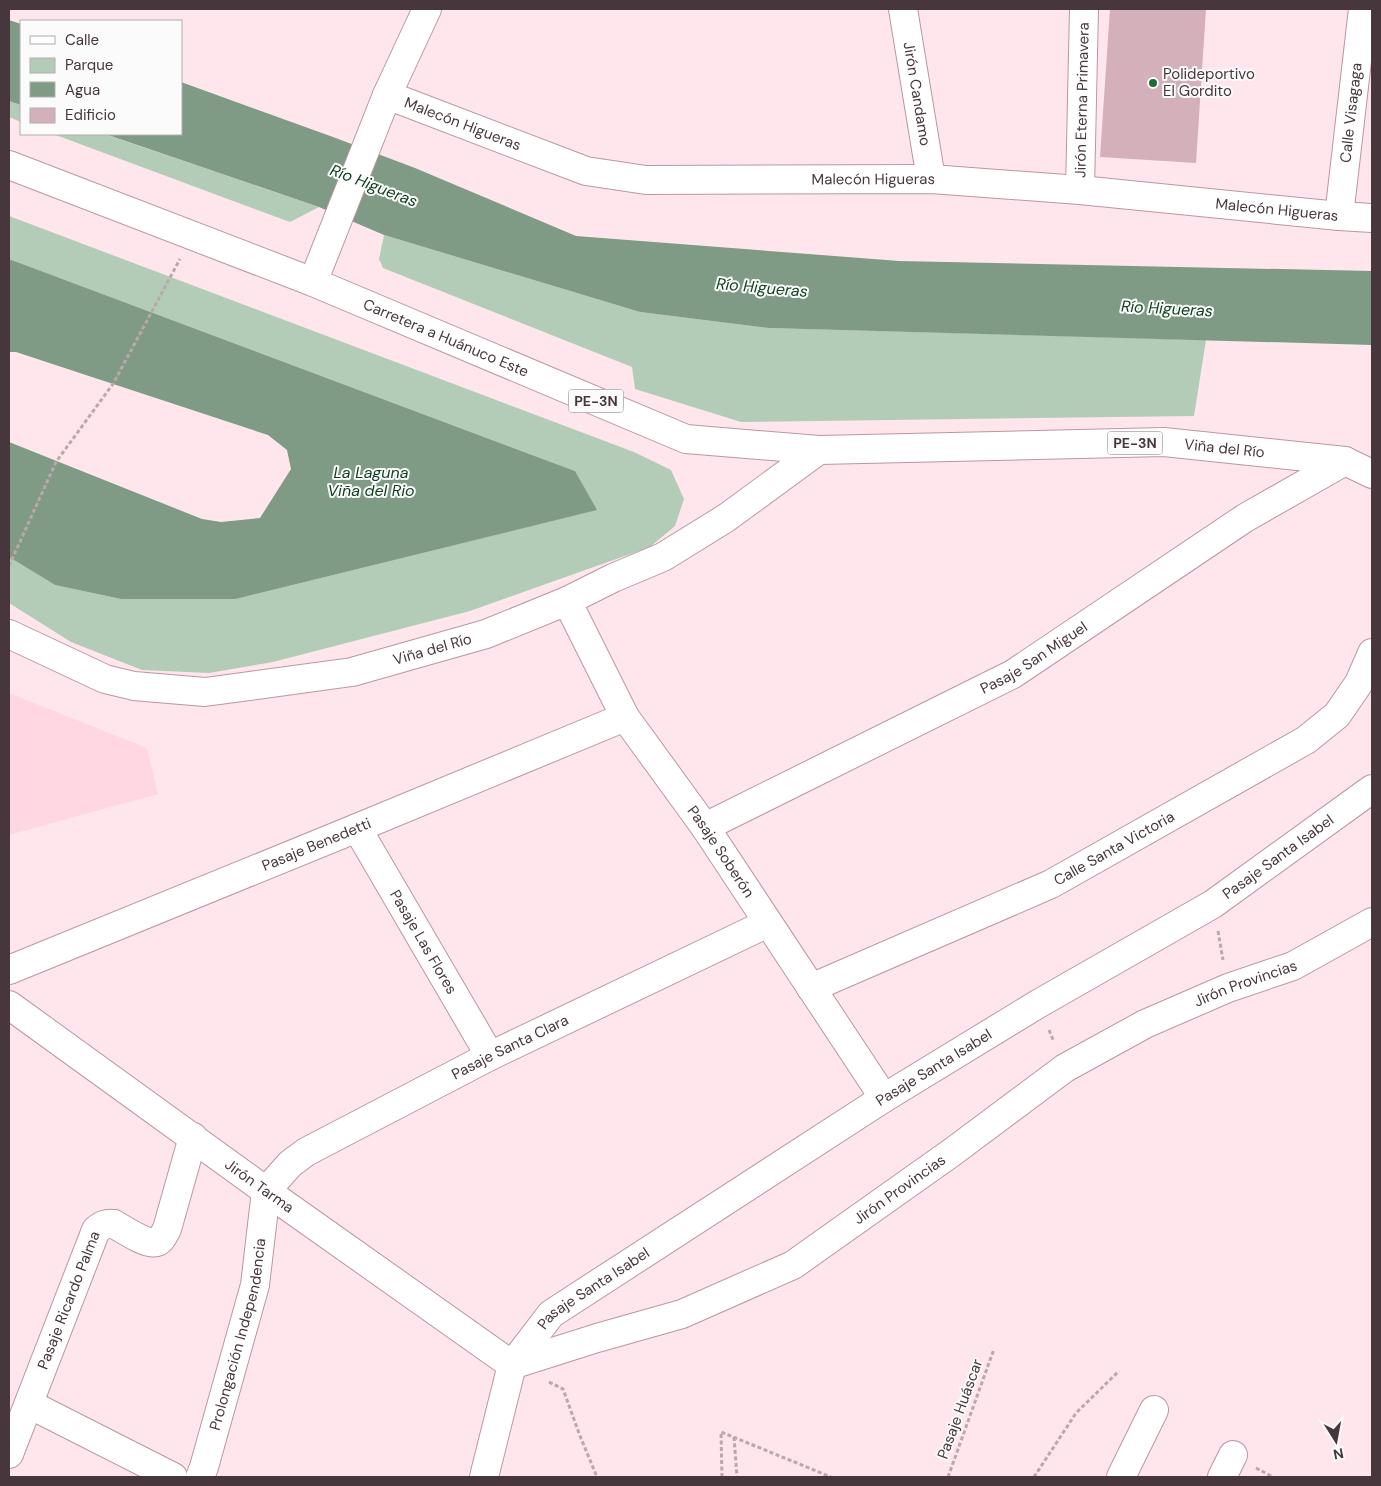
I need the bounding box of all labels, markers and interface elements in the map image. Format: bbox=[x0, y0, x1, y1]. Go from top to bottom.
legend bbox=[20, 20, 182, 135]
street label: Jirón Eterna Primavera bbox=[1070, 22, 1094, 178]
text: Calle bbox=[65, 30, 99, 50]
street label: Jirón Candamo bbox=[899, 40, 935, 148]
text: Parque bbox=[65, 55, 113, 75]
street label: Calle Visagaga bbox=[1335, 62, 1367, 164]
place label: Polideportivo El Gordito bbox=[1163, 64, 1255, 101]
marker: Polideportivo El Gordito bbox=[1147, 77, 1159, 89]
text: Agua bbox=[65, 80, 100, 100]
street label: Malecón Higueras bbox=[401, 93, 524, 155]
text: Edificio bbox=[65, 105, 116, 125]
water label: Río Higueras bbox=[327, 159, 420, 212]
street label: Malecón Higueras bbox=[812, 169, 936, 189]
street label: Malecón Higueras bbox=[1215, 194, 1339, 226]
water label: Río Higueras bbox=[715, 273, 809, 302]
street label: Carretera a Huánuco Este bbox=[360, 294, 532, 382]
water label: Río Higueras bbox=[1121, 296, 1213, 321]
road number: PE-3N bbox=[568, 390, 624, 412]
road number: PE-3N bbox=[1108, 432, 1162, 454]
street label: Viña del Río bbox=[1183, 434, 1266, 463]
water label: La Laguna Viña del Rio bbox=[327, 462, 415, 501]
street label: Pasaje San Miguel bbox=[977, 617, 1091, 699]
street label: Viña del Río bbox=[391, 629, 474, 670]
street label: Pasaje Soberón bbox=[683, 802, 759, 901]
street label: Calle Santa Victoria bbox=[1050, 806, 1178, 890]
street label: Pasaje Santa Isabel bbox=[1219, 810, 1338, 904]
street label: Pasaje Benedetti bbox=[259, 813, 374, 876]
street label: Pasaje Las Flores bbox=[385, 886, 462, 998]
street label: Jirón Provincias bbox=[1191, 955, 1300, 1012]
street label: Pasaje Santa Clara bbox=[448, 1010, 572, 1084]
street label: Pasaje Santa Isabel bbox=[872, 1025, 996, 1111]
street label: Jirón Provincias bbox=[850, 1150, 950, 1229]
street label: Jirón Tarma bbox=[221, 1154, 298, 1218]
street label: Pasaje Ricardo Palma bbox=[33, 1228, 105, 1372]
street label: Prolongación Independencia bbox=[205, 1237, 270, 1433]
street label: Pasaje Santa Isabel bbox=[533, 1243, 653, 1334]
street label: Pasaje Huáscar bbox=[933, 1356, 988, 1462]
north arrow bbox=[1311, 1416, 1361, 1466]
text: N bbox=[1332, 1444, 1345, 1464]

